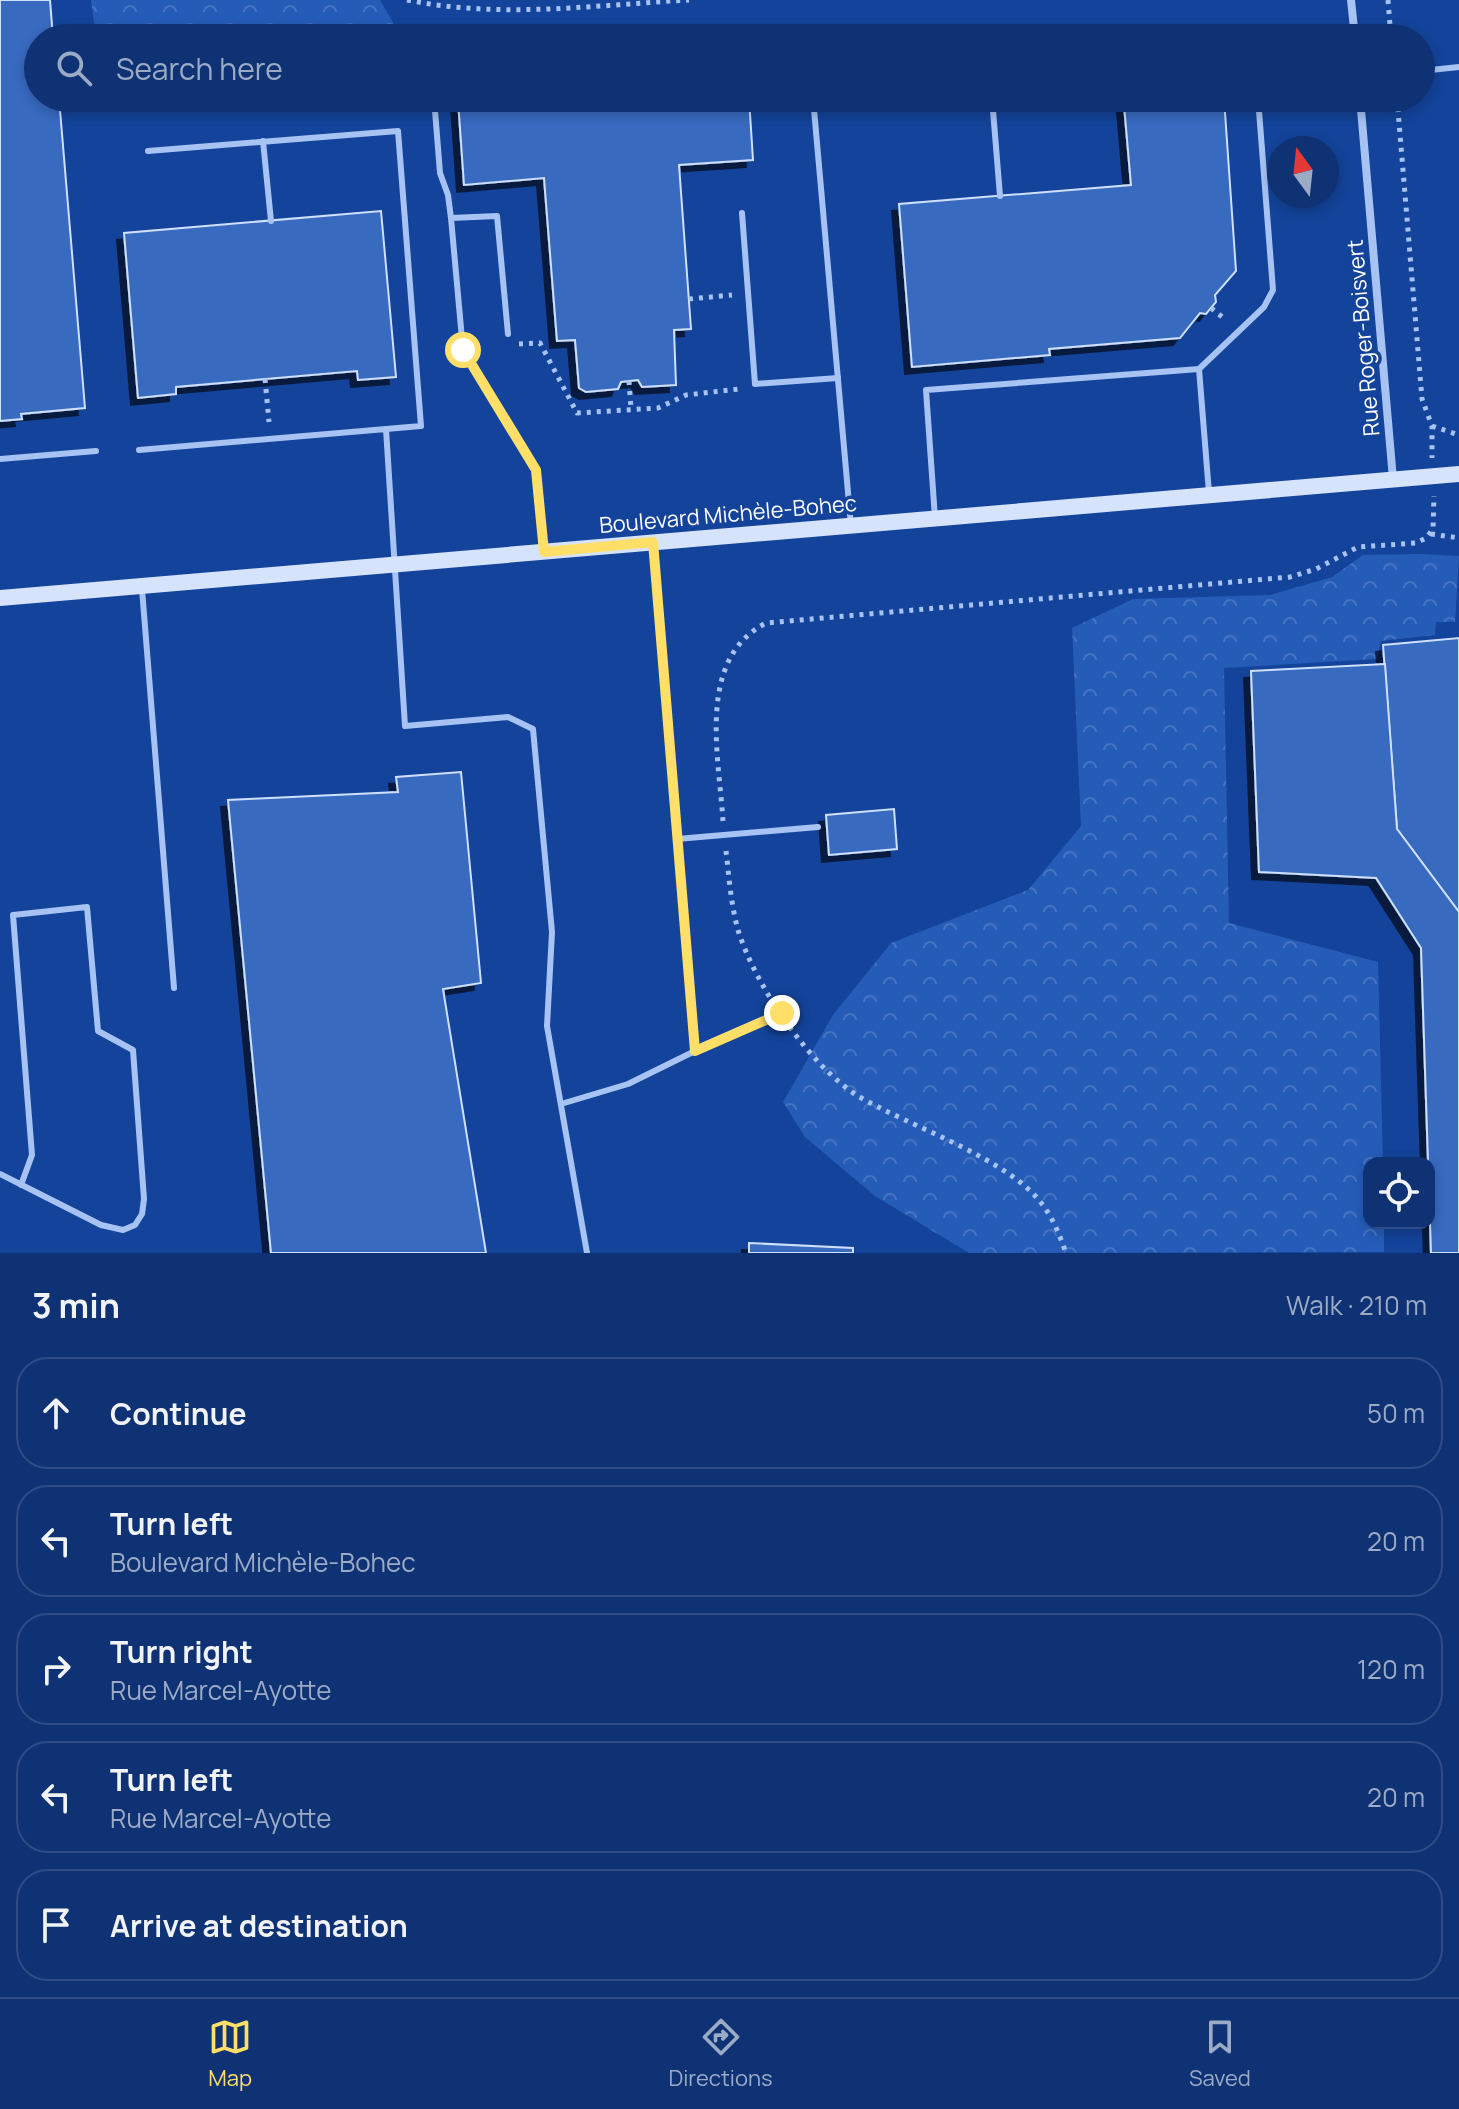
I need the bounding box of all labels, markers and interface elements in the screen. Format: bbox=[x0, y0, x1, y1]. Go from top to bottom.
search box bbox=[24, 24, 1435, 112]
icon: search bbox=[52, 46, 96, 90]
text: Search here bbox=[116, 48, 283, 89]
north arrow bbox=[1267, 136, 1339, 208]
street label: Rue Roger-Boisvert bbox=[1339, 238, 1387, 438]
route start bbox=[445, 332, 481, 368]
street label: Boulevard Michèle-Bohec bbox=[598, 488, 858, 540]
route end bbox=[764, 995, 800, 1031]
map controls bbox=[1363, 1157, 1435, 1229]
button: locate bbox=[1363, 1157, 1435, 1229]
text: 3 min bbox=[32, 1282, 120, 1328]
text: Walk · 210 m bbox=[1286, 1287, 1427, 1323]
icon: ahead bbox=[34, 1391, 78, 1435]
text: Continue bbox=[110, 1393, 246, 1434]
text: 50 m bbox=[1367, 1395, 1425, 1431]
text: Turn left bbox=[110, 1503, 233, 1544]
icon: left bbox=[34, 1519, 78, 1563]
text: 20 m bbox=[1367, 1523, 1425, 1559]
text: Boulevard Michèle-Bohec bbox=[110, 1544, 416, 1580]
text: Turn right bbox=[110, 1631, 253, 1672]
icon: right bbox=[34, 1647, 78, 1691]
text: 120 m bbox=[1357, 1651, 1425, 1687]
text: Rue Marcel-Ayotte bbox=[110, 1672, 332, 1708]
text: Turn left bbox=[110, 1759, 233, 1800]
icon: left bbox=[34, 1775, 78, 1819]
text: 20 m bbox=[1367, 1779, 1425, 1815]
text: Rue Marcel-Ayotte bbox=[110, 1800, 332, 1836]
icon: arrive bbox=[34, 1903, 78, 1947]
text: Arrive at destination bbox=[110, 1905, 408, 1946]
tab: Map bbox=[208, 2015, 252, 2093]
tab: Directions bbox=[668, 2015, 773, 2093]
tab: Saved bbox=[1189, 2015, 1251, 2093]

